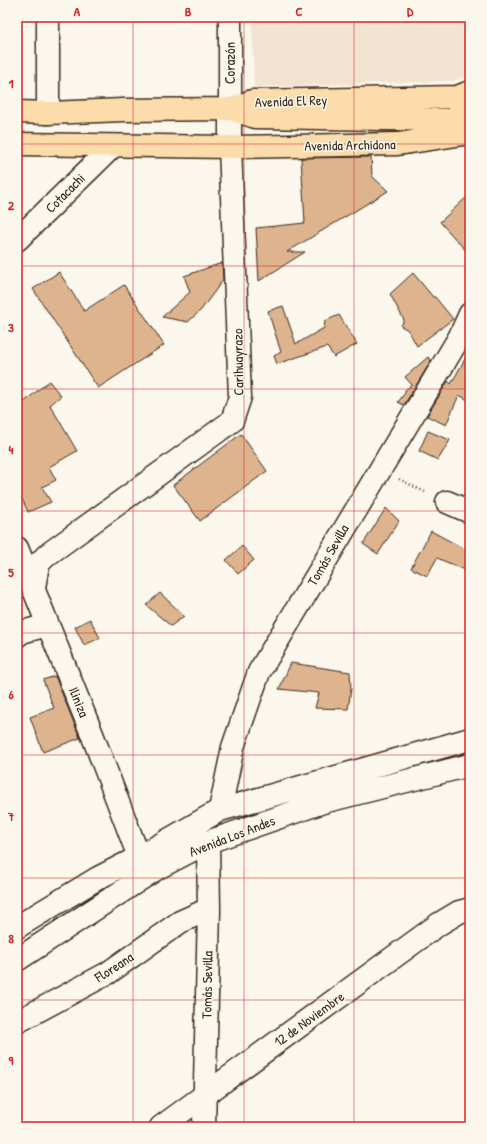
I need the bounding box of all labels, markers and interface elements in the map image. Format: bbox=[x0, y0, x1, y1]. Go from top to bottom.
text: A bbox=[74, 2, 81, 20]
text: B bbox=[185, 2, 192, 20]
text: C bbox=[295, 2, 303, 20]
text: D bbox=[407, 2, 414, 20]
street label: Corazón bbox=[220, 42, 239, 84]
text: 1 bbox=[9, 74, 14, 92]
street label: Avenida El Rey bbox=[254, 90, 328, 112]
street label: Avenida Archidona bbox=[304, 134, 396, 155]
street label: Cotacachi bbox=[41, 169, 89, 217]
text: 2 bbox=[8, 196, 15, 214]
text: 3 bbox=[8, 318, 14, 336]
street label: Carihuayrazo bbox=[227, 328, 249, 396]
text: 4 bbox=[9, 440, 14, 458]
street label: Tomás Sevilla bbox=[302, 520, 353, 589]
text: 5 bbox=[8, 563, 14, 581]
street label: Iliniza bbox=[65, 684, 94, 720]
text: 6 bbox=[8, 685, 14, 703]
text: 7 bbox=[7, 807, 15, 825]
street label: Avenida Los Andes bbox=[186, 810, 278, 861]
text: 8 bbox=[8, 929, 14, 947]
street label: Floreana bbox=[90, 947, 137, 987]
street label: Tomás Sevilla bbox=[196, 950, 217, 1019]
street label: 12 de Noviembre bbox=[270, 986, 348, 1051]
text: 9 bbox=[9, 1051, 14, 1069]

